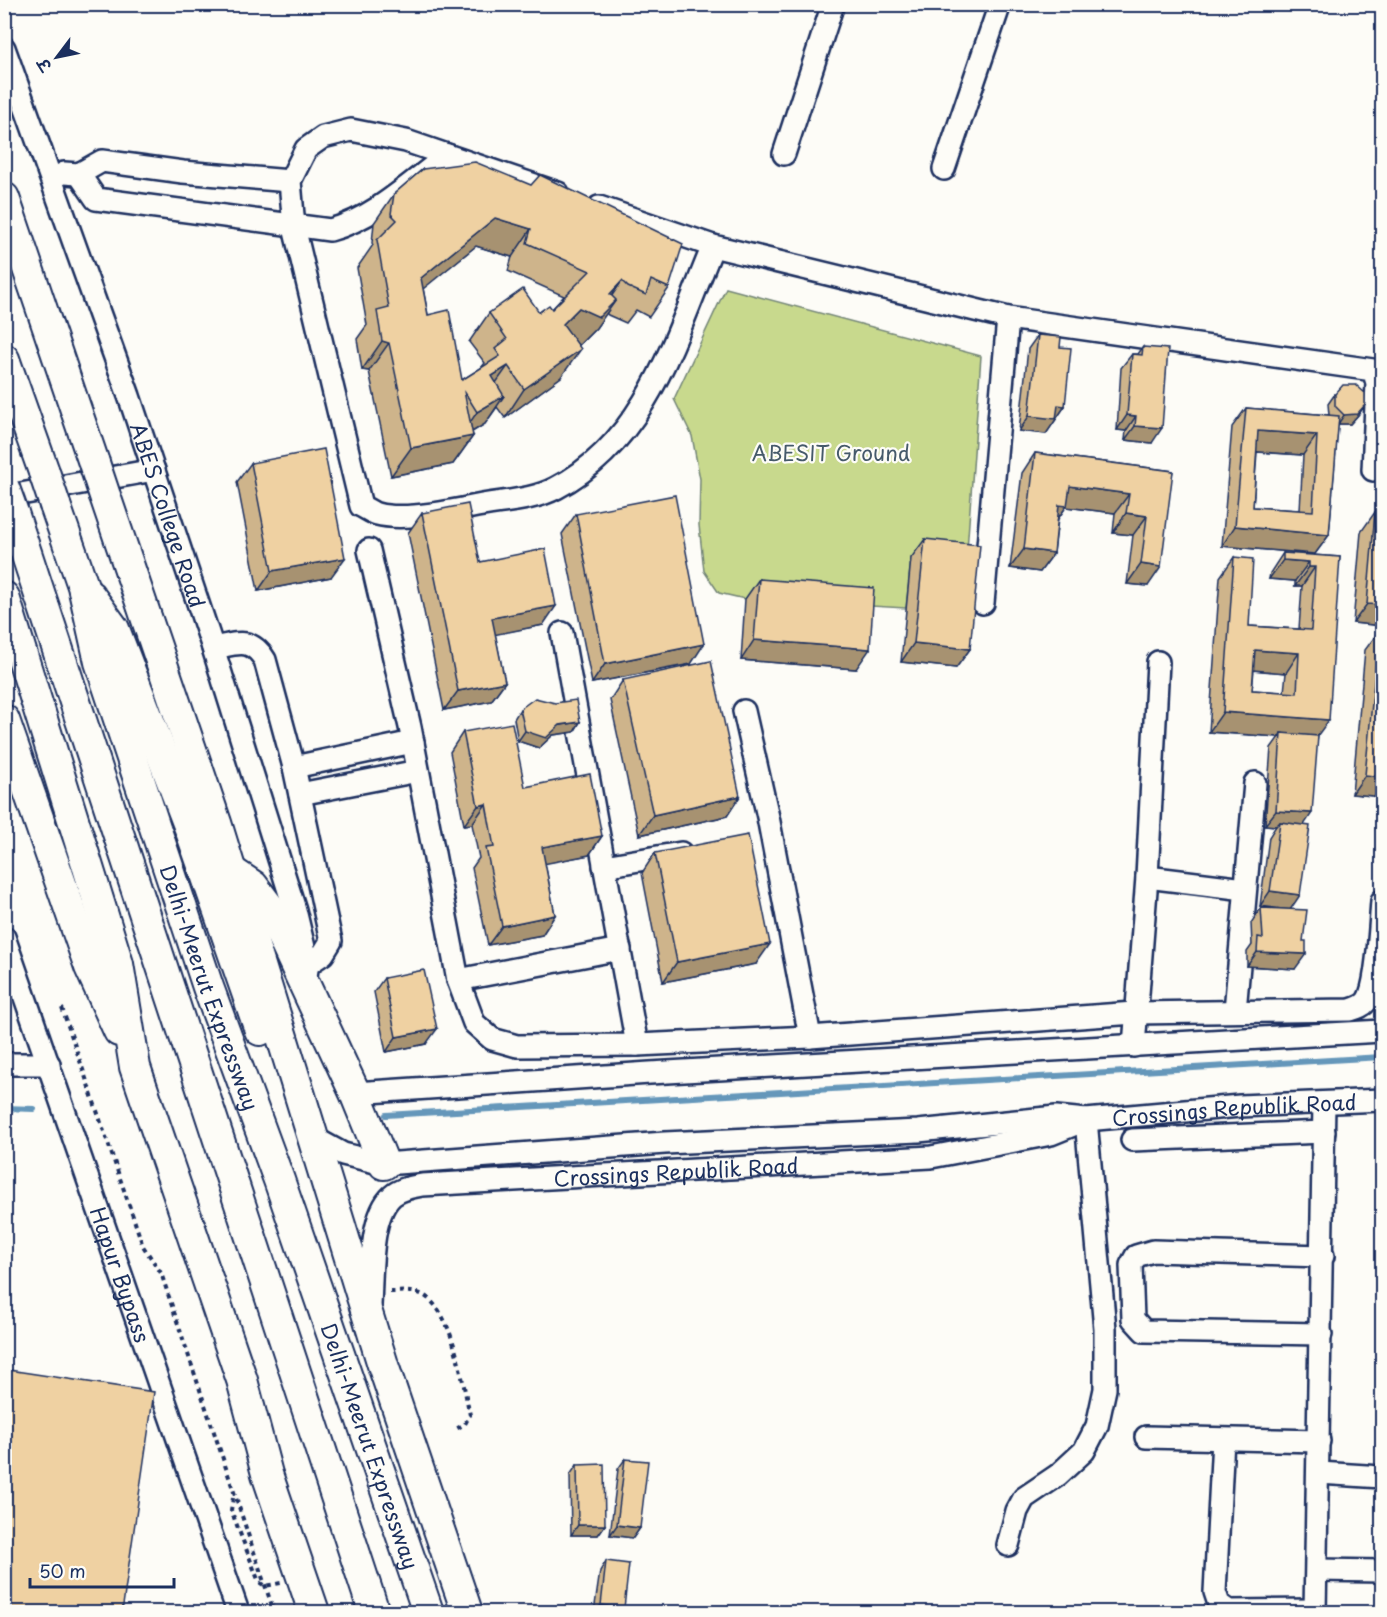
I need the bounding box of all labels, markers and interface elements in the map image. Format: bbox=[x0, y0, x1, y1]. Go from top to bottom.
north arrow bbox=[27, 27, 87, 87]
text: उ bbox=[30, 53, 57, 78]
street label: ABES College Road bbox=[123, 418, 214, 612]
park label: ABESIT Ground bbox=[752, 436, 910, 468]
street label: Delhi-Meerut Expressway bbox=[152, 860, 268, 1115]
street label: Crossings Republik Road bbox=[1111, 1085, 1357, 1134]
street label: Crossings Republik Road bbox=[553, 1148, 799, 1194]
street label: Hapur Bypass bbox=[83, 1202, 159, 1347]
street label: Delhi-Meerut Expressway bbox=[313, 1319, 428, 1573]
scale bar bbox=[30, 1551, 174, 1589]
text: 50 m bbox=[39, 1557, 86, 1584]

